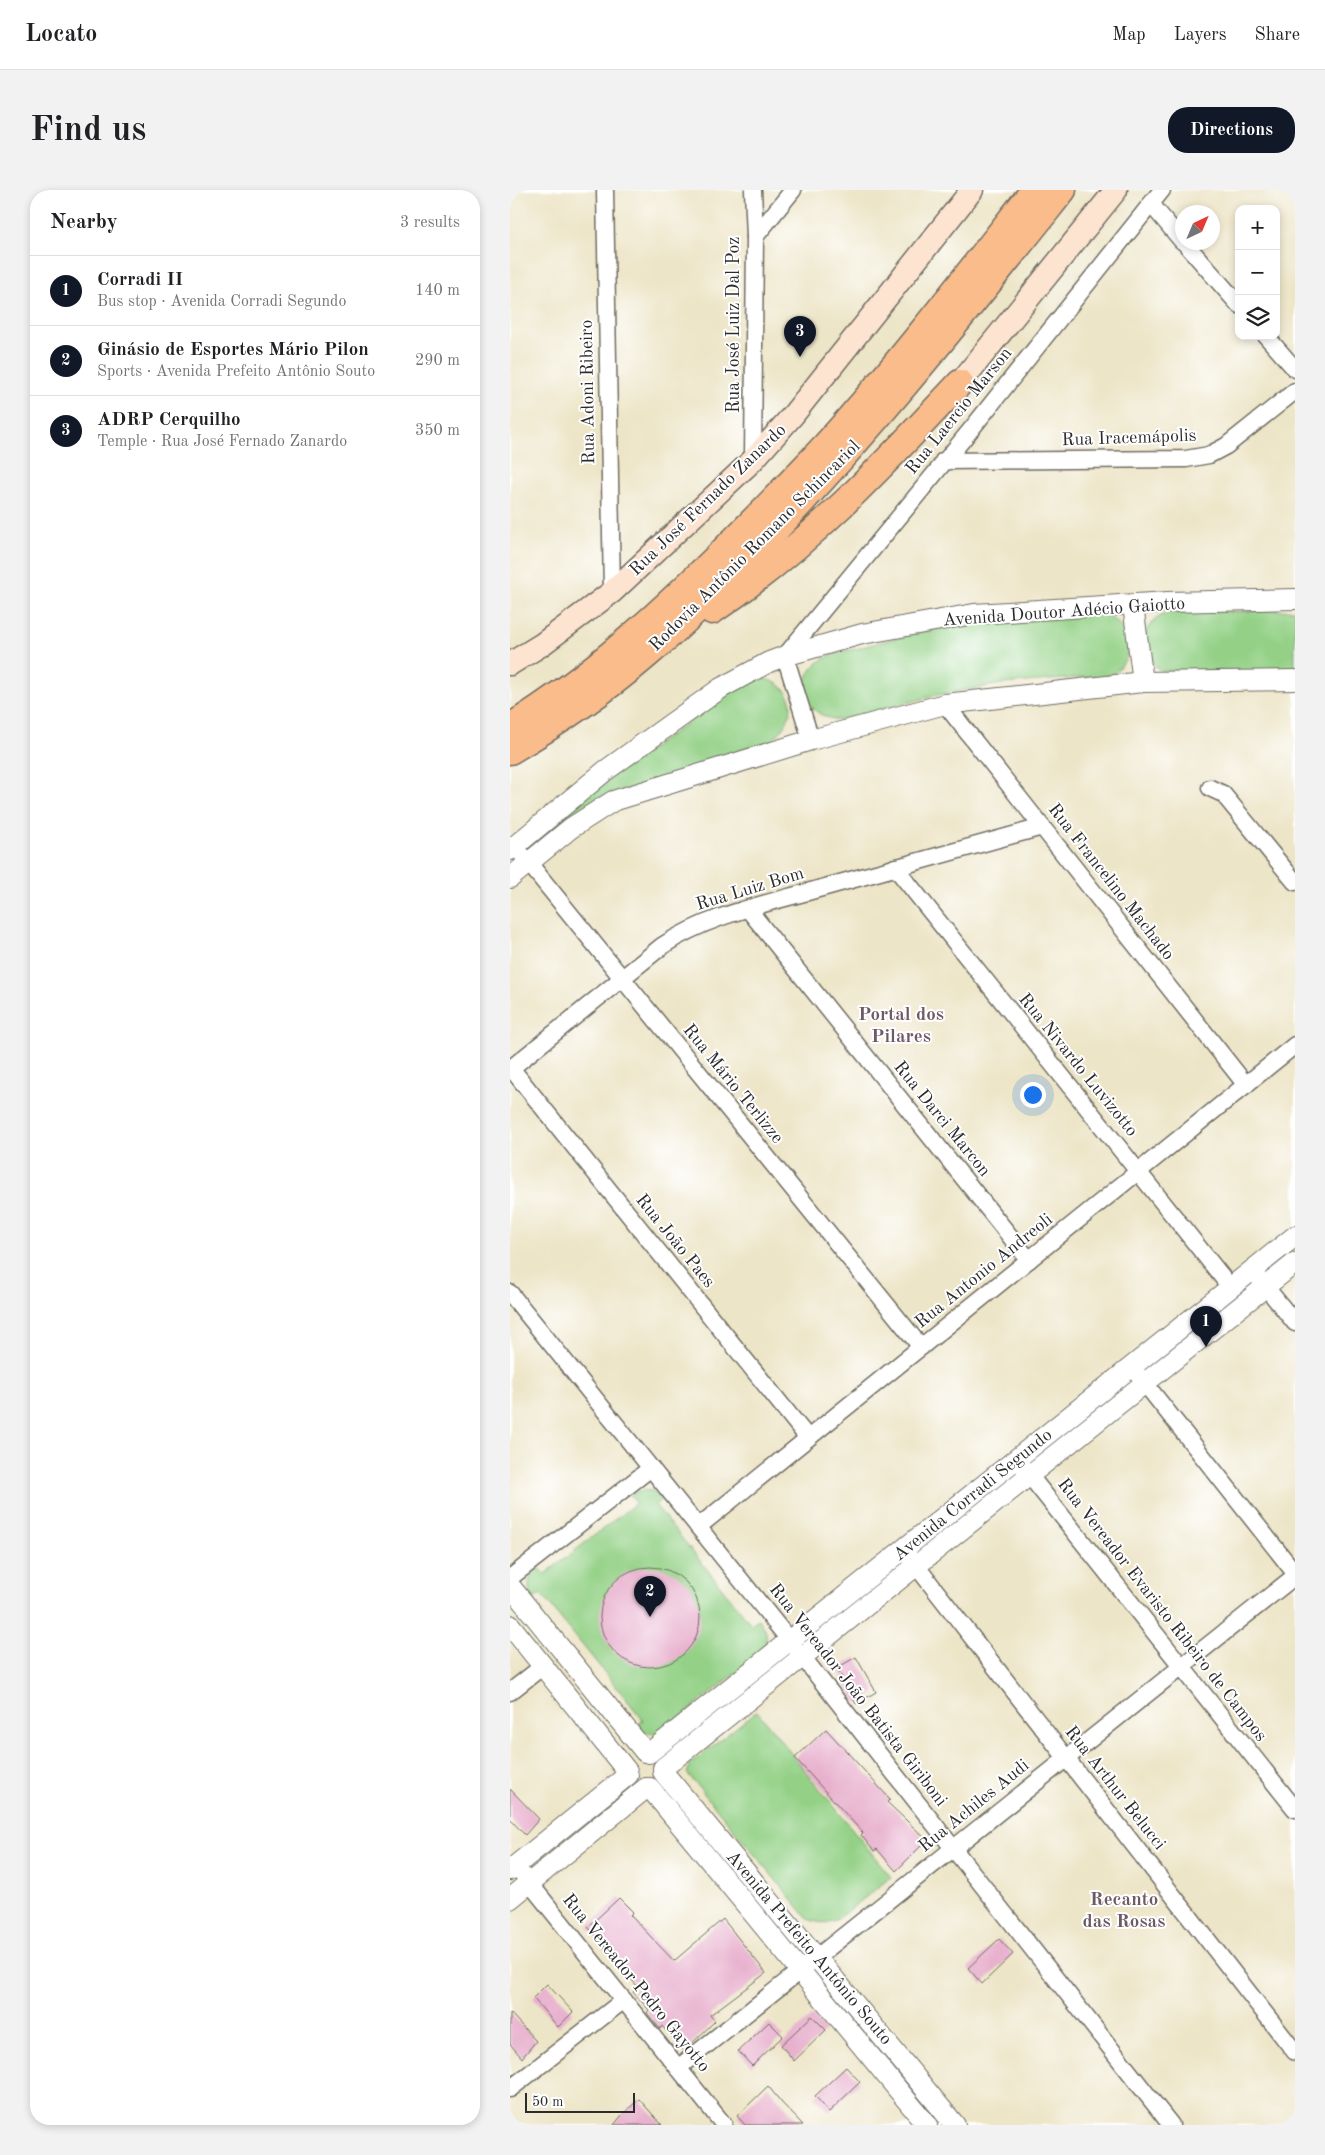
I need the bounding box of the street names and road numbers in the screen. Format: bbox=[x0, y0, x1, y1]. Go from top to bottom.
street label: Rua José Luiz Dal Poz bbox=[725, 237, 743, 413]
street label: Rua Adoni Ribeiro bbox=[578, 320, 598, 464]
street label: Rua Laercio Marson bbox=[902, 344, 1016, 478]
street label: Rua José Fernado Zanardo bbox=[626, 421, 790, 579]
street label: Rua Iracemápolis bbox=[1061, 427, 1197, 449]
street label: Rodovia Antônio Romano Schincariol bbox=[646, 437, 864, 655]
street label: Avenida Doutor Adécio Gaiotto bbox=[942, 595, 1186, 629]
street label: Rua Francelino Machado bbox=[1045, 800, 1178, 964]
street label: Rua Luiz Bom bbox=[694, 864, 806, 914]
street label: Rua Nivardo Luvizotto bbox=[1015, 990, 1141, 1140]
street label: Rua Mário Terlizze bbox=[680, 1021, 786, 1147]
street label: Rua Darci Marcon bbox=[890, 1058, 994, 1180]
street label: Rua João Paes bbox=[632, 1191, 718, 1291]
street label: Rua Antonio Andreoli bbox=[912, 1210, 1056, 1332]
street label: Avenida Corradi Segundo bbox=[890, 1426, 1056, 1564]
street label: Rua Vereador Evaristo Ribeiro de Campos bbox=[1054, 1475, 1270, 1745]
street label: Rua Vereador João Batista Giriboni bbox=[766, 1580, 950, 1810]
street label: Rua Arthur Belucci bbox=[1061, 1723, 1169, 1853]
street label: Rua Achiles Audi bbox=[915, 1756, 1033, 1856]
street label: Avenida Prefeito Antônio Souto bbox=[723, 1848, 895, 2048]
street label: Rua Vereador Pedro Gayotto bbox=[559, 1891, 713, 2075]

